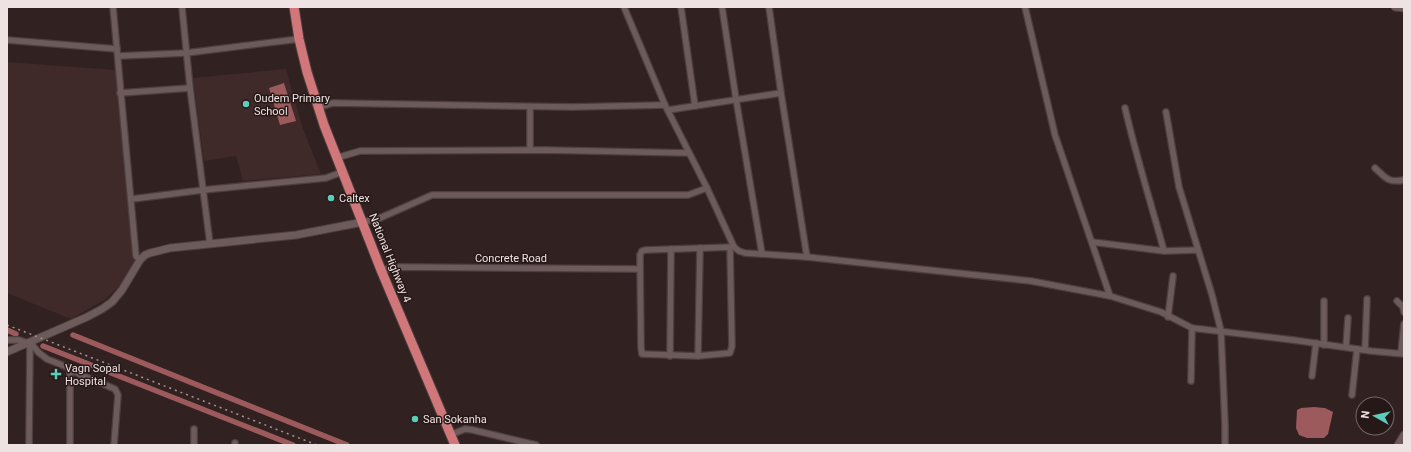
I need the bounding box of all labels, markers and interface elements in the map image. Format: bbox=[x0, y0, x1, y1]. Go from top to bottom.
place label: Oudem Primary School bbox=[254, 92, 331, 118]
marker: Oudem Primary School bbox=[241, 99, 251, 109]
place label: Caltex bbox=[339, 192, 370, 205]
marker: Caltex bbox=[326, 193, 336, 203]
street label: National Highway 4 bbox=[366, 212, 414, 304]
street label: Concrete Road bbox=[475, 252, 547, 265]
place label: Vagn Sopal Hospital bbox=[65, 362, 120, 388]
marker: Vagn Sopal Hospital bbox=[50, 368, 62, 380]
north arrow bbox=[1355, 396, 1395, 436]
text: N bbox=[1359, 410, 1373, 419]
place label: San Sokanha bbox=[423, 413, 487, 426]
marker: San Sokanha bbox=[410, 414, 420, 424]

